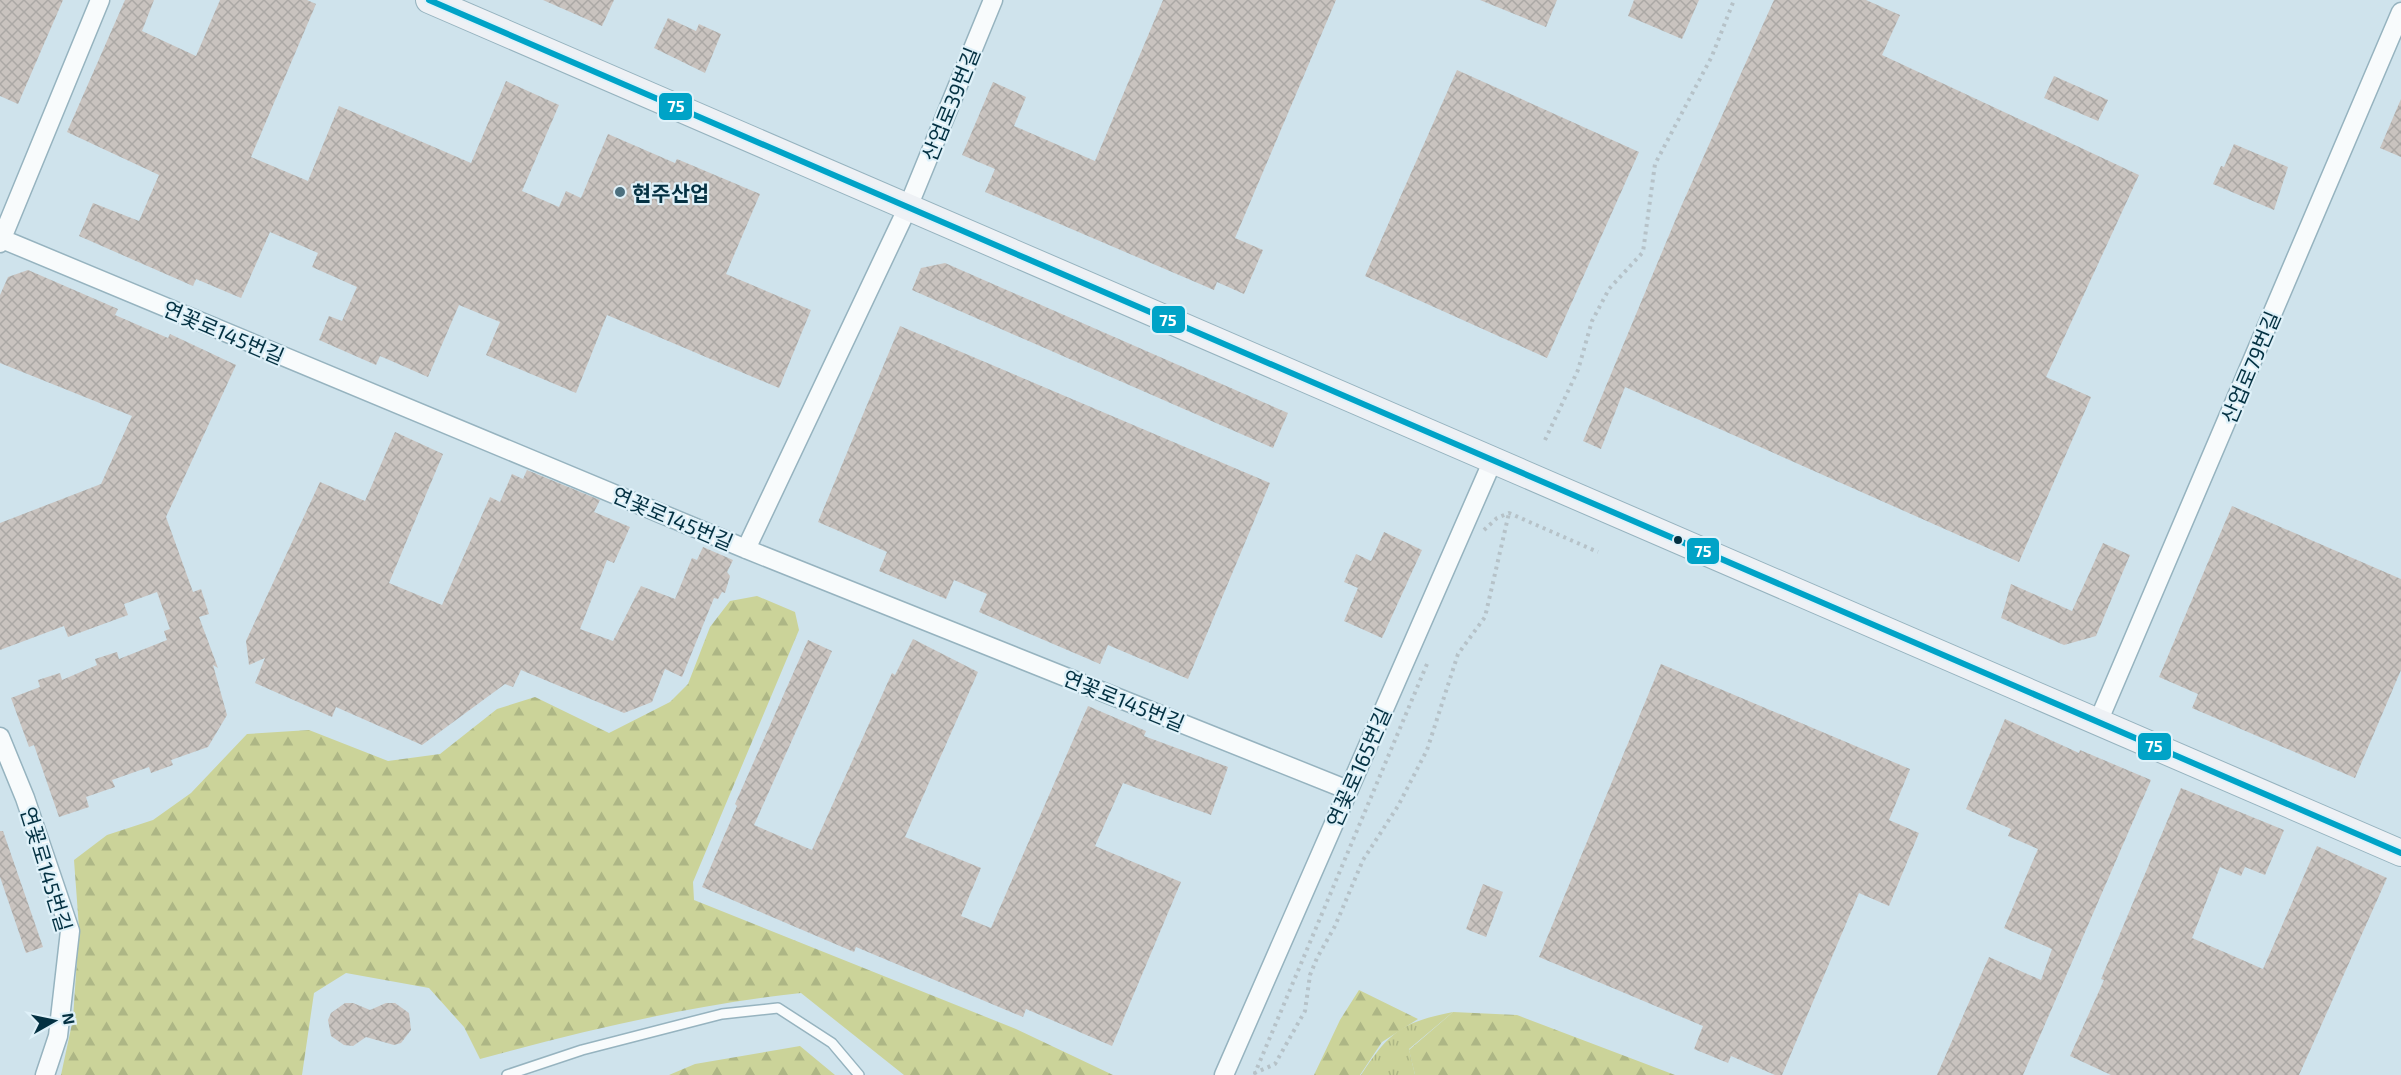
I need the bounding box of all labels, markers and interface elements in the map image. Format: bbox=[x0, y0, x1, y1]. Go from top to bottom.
street label: 산업로39번길 bbox=[916, 44, 984, 164]
line badge: 75 bbox=[658, 92, 693, 121]
text: 75 bbox=[667, 96, 685, 115]
place label: 현주산업 bbox=[632, 180, 709, 205]
marker: 현주산업 bbox=[613, 185, 627, 199]
street label: 연꽃로145번길 bbox=[160, 295, 288, 369]
line badge: 75 bbox=[1151, 305, 1186, 334]
street label: 산업로79번길 bbox=[2215, 307, 2285, 427]
text: 75 bbox=[1159, 310, 1177, 329]
street label: 연꽃로145번길 bbox=[609, 481, 737, 555]
unlabelled marker bbox=[1672, 534, 1684, 546]
line badge: 75 bbox=[1686, 537, 1720, 565]
text: 75 bbox=[1694, 541, 1712, 560]
street label: 연꽃로145번길 bbox=[1059, 664, 1189, 736]
street label: 연꽃로165번길 bbox=[1321, 703, 1395, 831]
line badge: 75 bbox=[2137, 732, 2172, 761]
text: 75 bbox=[2145, 736, 2163, 755]
street label: 연꽃로145번길 bbox=[16, 804, 78, 934]
north arrow bbox=[24, 991, 84, 1051]
text: N bbox=[59, 1011, 80, 1026]

